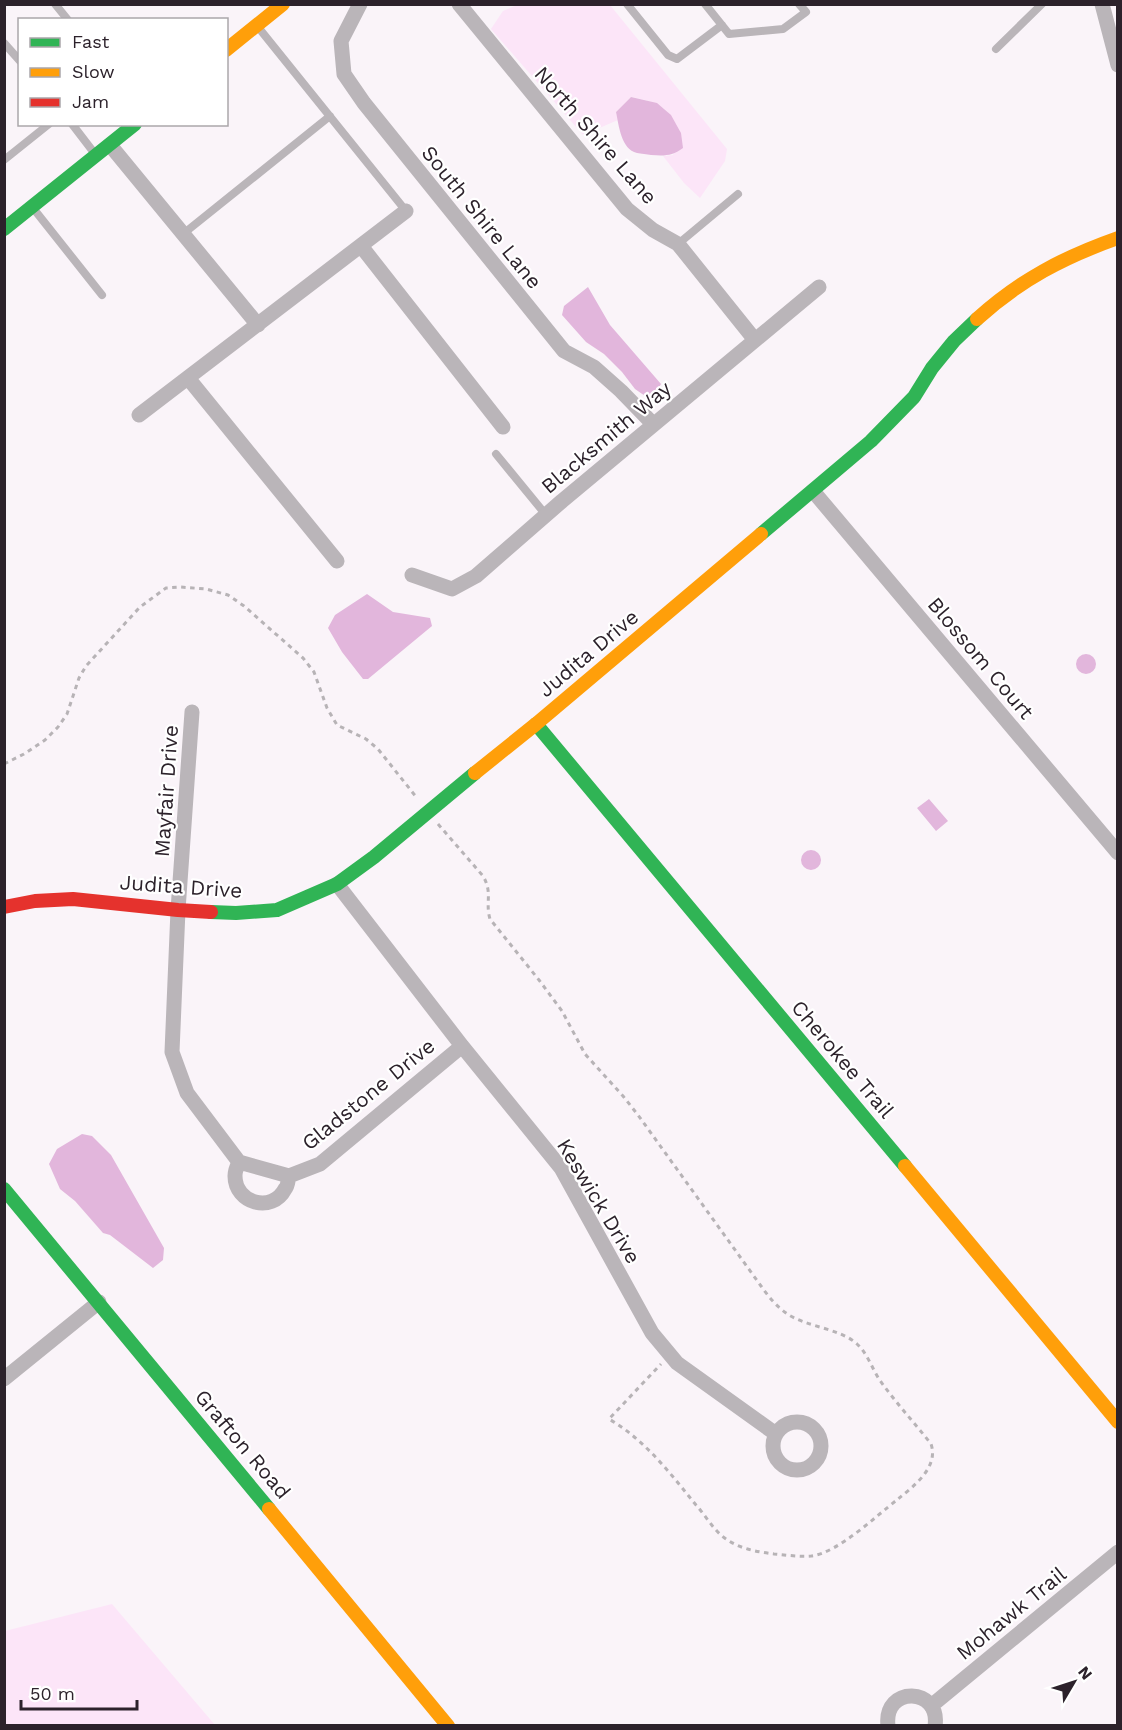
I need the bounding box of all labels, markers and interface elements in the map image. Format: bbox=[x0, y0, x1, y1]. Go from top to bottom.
legend bbox=[18, 18, 228, 126]
text: Fast bbox=[72, 31, 110, 52]
text: Slow bbox=[72, 61, 115, 82]
street label: North Shire Lane bbox=[530, 61, 662, 209]
text: Jam bbox=[72, 91, 109, 112]
street label: South Shire Lane bbox=[417, 140, 547, 294]
street label: Blacksmith Way bbox=[536, 375, 676, 499]
street label: Blossom Court bbox=[923, 592, 1039, 724]
street label: Judita Drive bbox=[533, 604, 643, 702]
street label: Mayfair Drive bbox=[149, 724, 183, 858]
street label: Judita Drive bbox=[119, 869, 243, 903]
street label: Cherokee Trail bbox=[786, 995, 900, 1123]
street label: Gladstone Drive bbox=[297, 1033, 439, 1155]
street label: Keswick Drive bbox=[552, 1134, 646, 1268]
street label: Grafton Road bbox=[190, 1384, 296, 1504]
street label: Mohawk Trail bbox=[951, 1561, 1071, 1665]
north arrow bbox=[1044, 1652, 1104, 1712]
text: N bbox=[1074, 1662, 1096, 1683]
scale bar bbox=[21, 1673, 136, 1711]
text: 50 m bbox=[30, 1683, 75, 1704]

